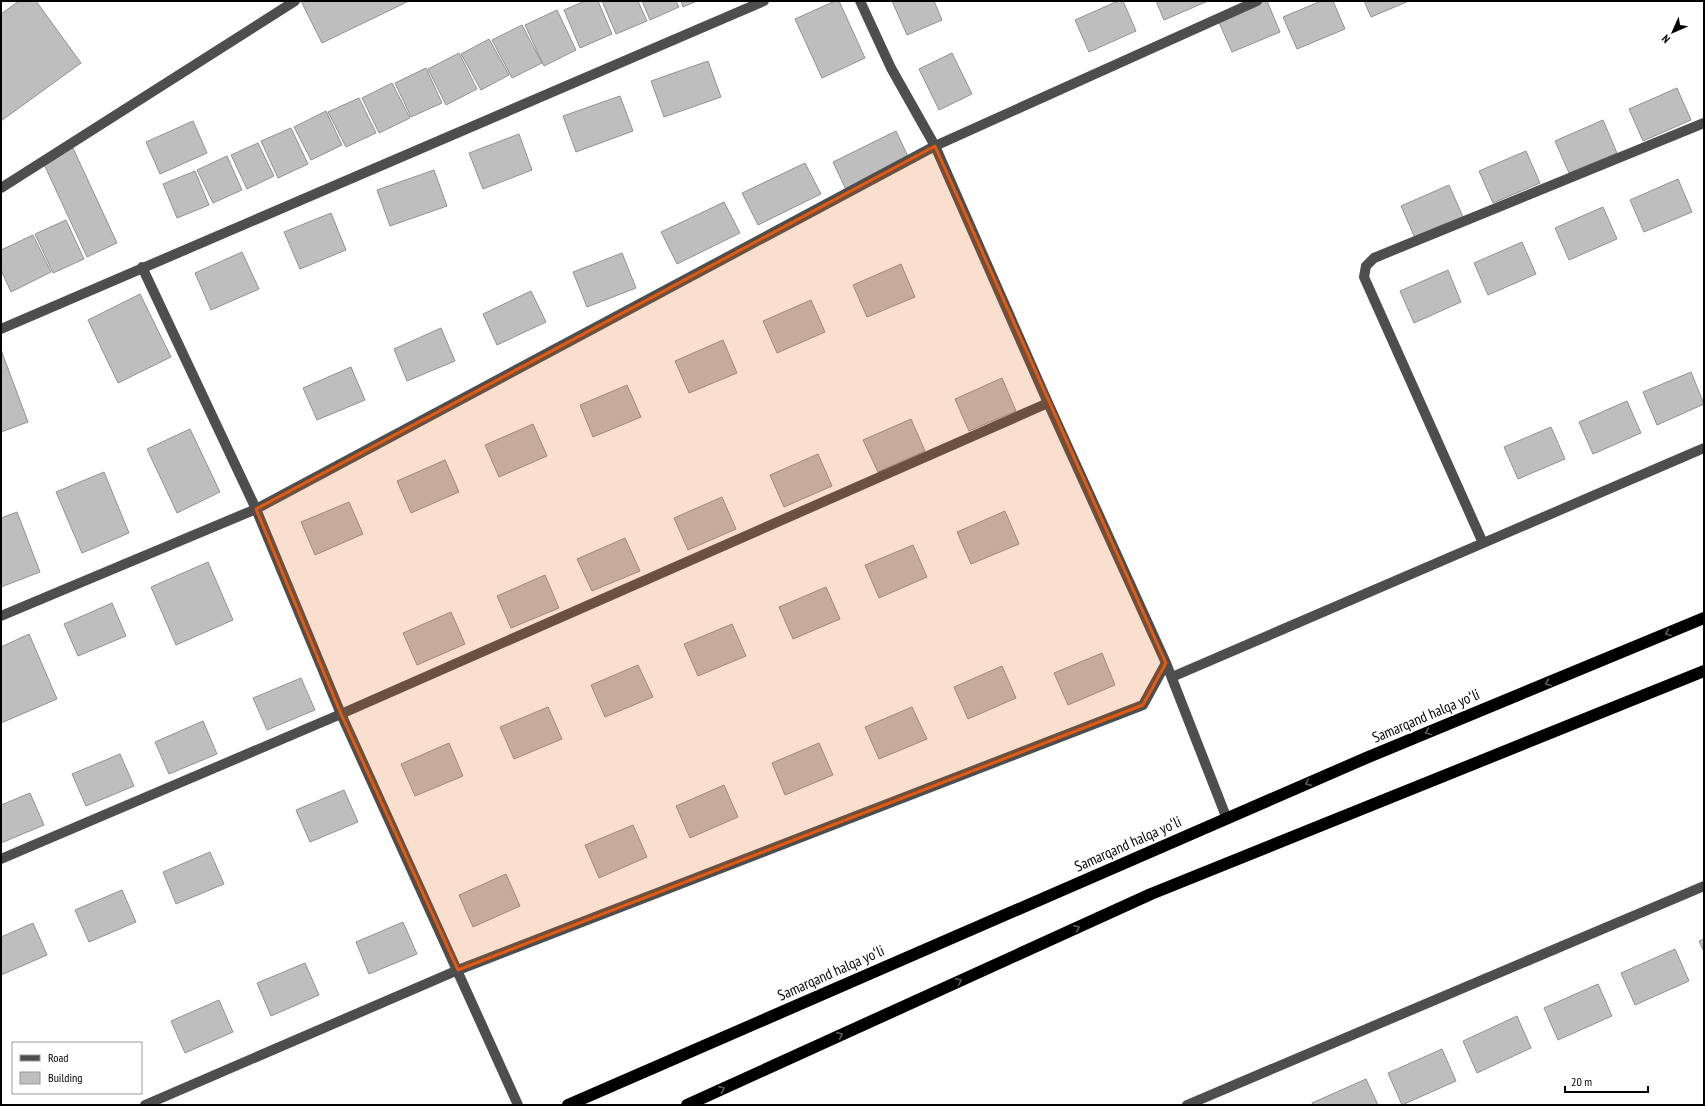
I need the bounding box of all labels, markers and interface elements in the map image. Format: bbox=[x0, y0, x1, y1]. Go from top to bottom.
north arrow bbox=[1653, 12, 1693, 52]
text: N bbox=[1659, 32, 1673, 46]
one-way arrow bbox=[1665, 628, 1672, 636]
one-way arrow bbox=[1544, 678, 1551, 686]
street label: Samarqand halqa yoʻli bbox=[1369, 684, 1482, 747]
one-way arrow bbox=[1424, 728, 1431, 736]
one-way arrow bbox=[1305, 779, 1312, 787]
street label: Samarqand halqa yoʻli bbox=[1071, 811, 1184, 876]
one-way arrow bbox=[1074, 924, 1081, 932]
street label: Samarqand halqa yoʻli bbox=[774, 940, 887, 1005]
one-way arrow bbox=[954, 978, 962, 986]
one-way arrow bbox=[836, 1032, 844, 1040]
legend bbox=[12, 1042, 142, 1094]
text: Road bbox=[48, 1050, 68, 1065]
scale bar bbox=[1565, 1068, 1648, 1094]
text: Building bbox=[48, 1070, 83, 1085]
text: 20 m bbox=[1571, 1074, 1592, 1089]
one-way arrow bbox=[718, 1086, 725, 1094]

